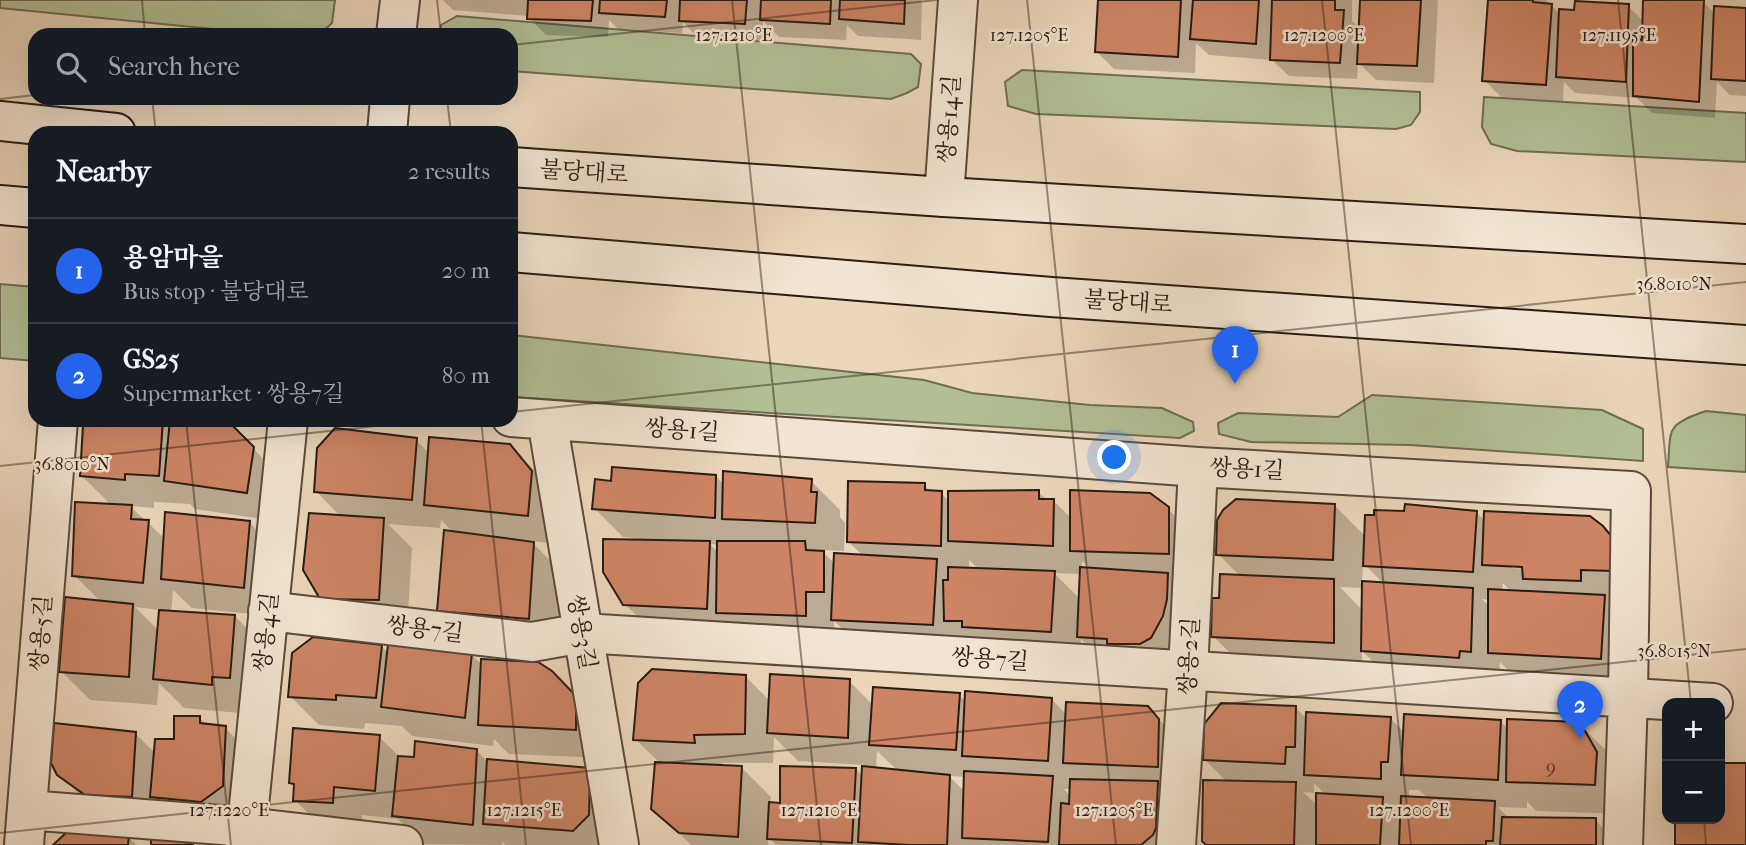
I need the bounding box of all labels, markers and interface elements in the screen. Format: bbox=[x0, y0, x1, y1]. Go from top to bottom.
text: 127.1210°E bbox=[695, 25, 773, 46]
text: 127.1205°E bbox=[990, 25, 1068, 46]
text: 127.1200°E bbox=[1284, 25, 1364, 46]
text: 127.1195°E bbox=[1581, 25, 1657, 46]
search box bbox=[28, 28, 518, 105]
icon: search bbox=[52, 48, 90, 86]
text: Search here bbox=[108, 51, 240, 82]
street label: 쌍용14길 bbox=[932, 74, 966, 164]
text: Nearby bbox=[56, 154, 151, 189]
street label: 불당대로 bbox=[539, 155, 629, 189]
text: 2 results bbox=[408, 158, 490, 185]
text: 용암마을 bbox=[123, 242, 223, 273]
text: 1 bbox=[75, 257, 83, 284]
text: 20 m bbox=[441, 257, 490, 284]
text: 36.8010°N bbox=[1636, 274, 1712, 295]
text: Bus stop · 불당대로 bbox=[123, 278, 309, 305]
street label: 불당대로 bbox=[1083, 285, 1173, 319]
pin: 1 bbox=[1212, 326, 1258, 384]
text: GS25 bbox=[123, 344, 179, 375]
text: 2 bbox=[73, 362, 85, 389]
text: 80 m bbox=[442, 362, 490, 389]
text: Supermarket · 쌍용7길 bbox=[123, 380, 344, 407]
street label: 쌍용1길 bbox=[644, 414, 720, 446]
your location bbox=[1097, 440, 1131, 474]
text: 36.8010°N bbox=[34, 454, 110, 475]
street label: 쌍용1길 bbox=[1209, 454, 1285, 484]
street label: 쌍용4길 bbox=[248, 591, 284, 673]
street label: 쌍용3길 bbox=[562, 592, 602, 672]
street label: 쌍용5길 bbox=[25, 594, 57, 672]
street label: 쌍용7길 bbox=[385, 611, 465, 647]
street label: 쌍용2길 bbox=[1173, 616, 1205, 696]
text: 36.8015°N bbox=[1637, 641, 1711, 662]
street label: 쌍용7길 bbox=[950, 643, 1030, 675]
pin: 2 bbox=[1557, 681, 1603, 739]
map controls bbox=[1662, 698, 1725, 824]
button: + bbox=[1662, 698, 1725, 761]
house number: 9 bbox=[1546, 756, 1556, 778]
button: − bbox=[1662, 761, 1725, 824]
text: 127.1220°E bbox=[189, 800, 269, 821]
text: 127.1215°E bbox=[487, 800, 561, 821]
text: 127.1210°E bbox=[780, 800, 858, 821]
text: 127.1205°E bbox=[1075, 800, 1153, 821]
text: 127.1200°E bbox=[1369, 800, 1449, 821]

